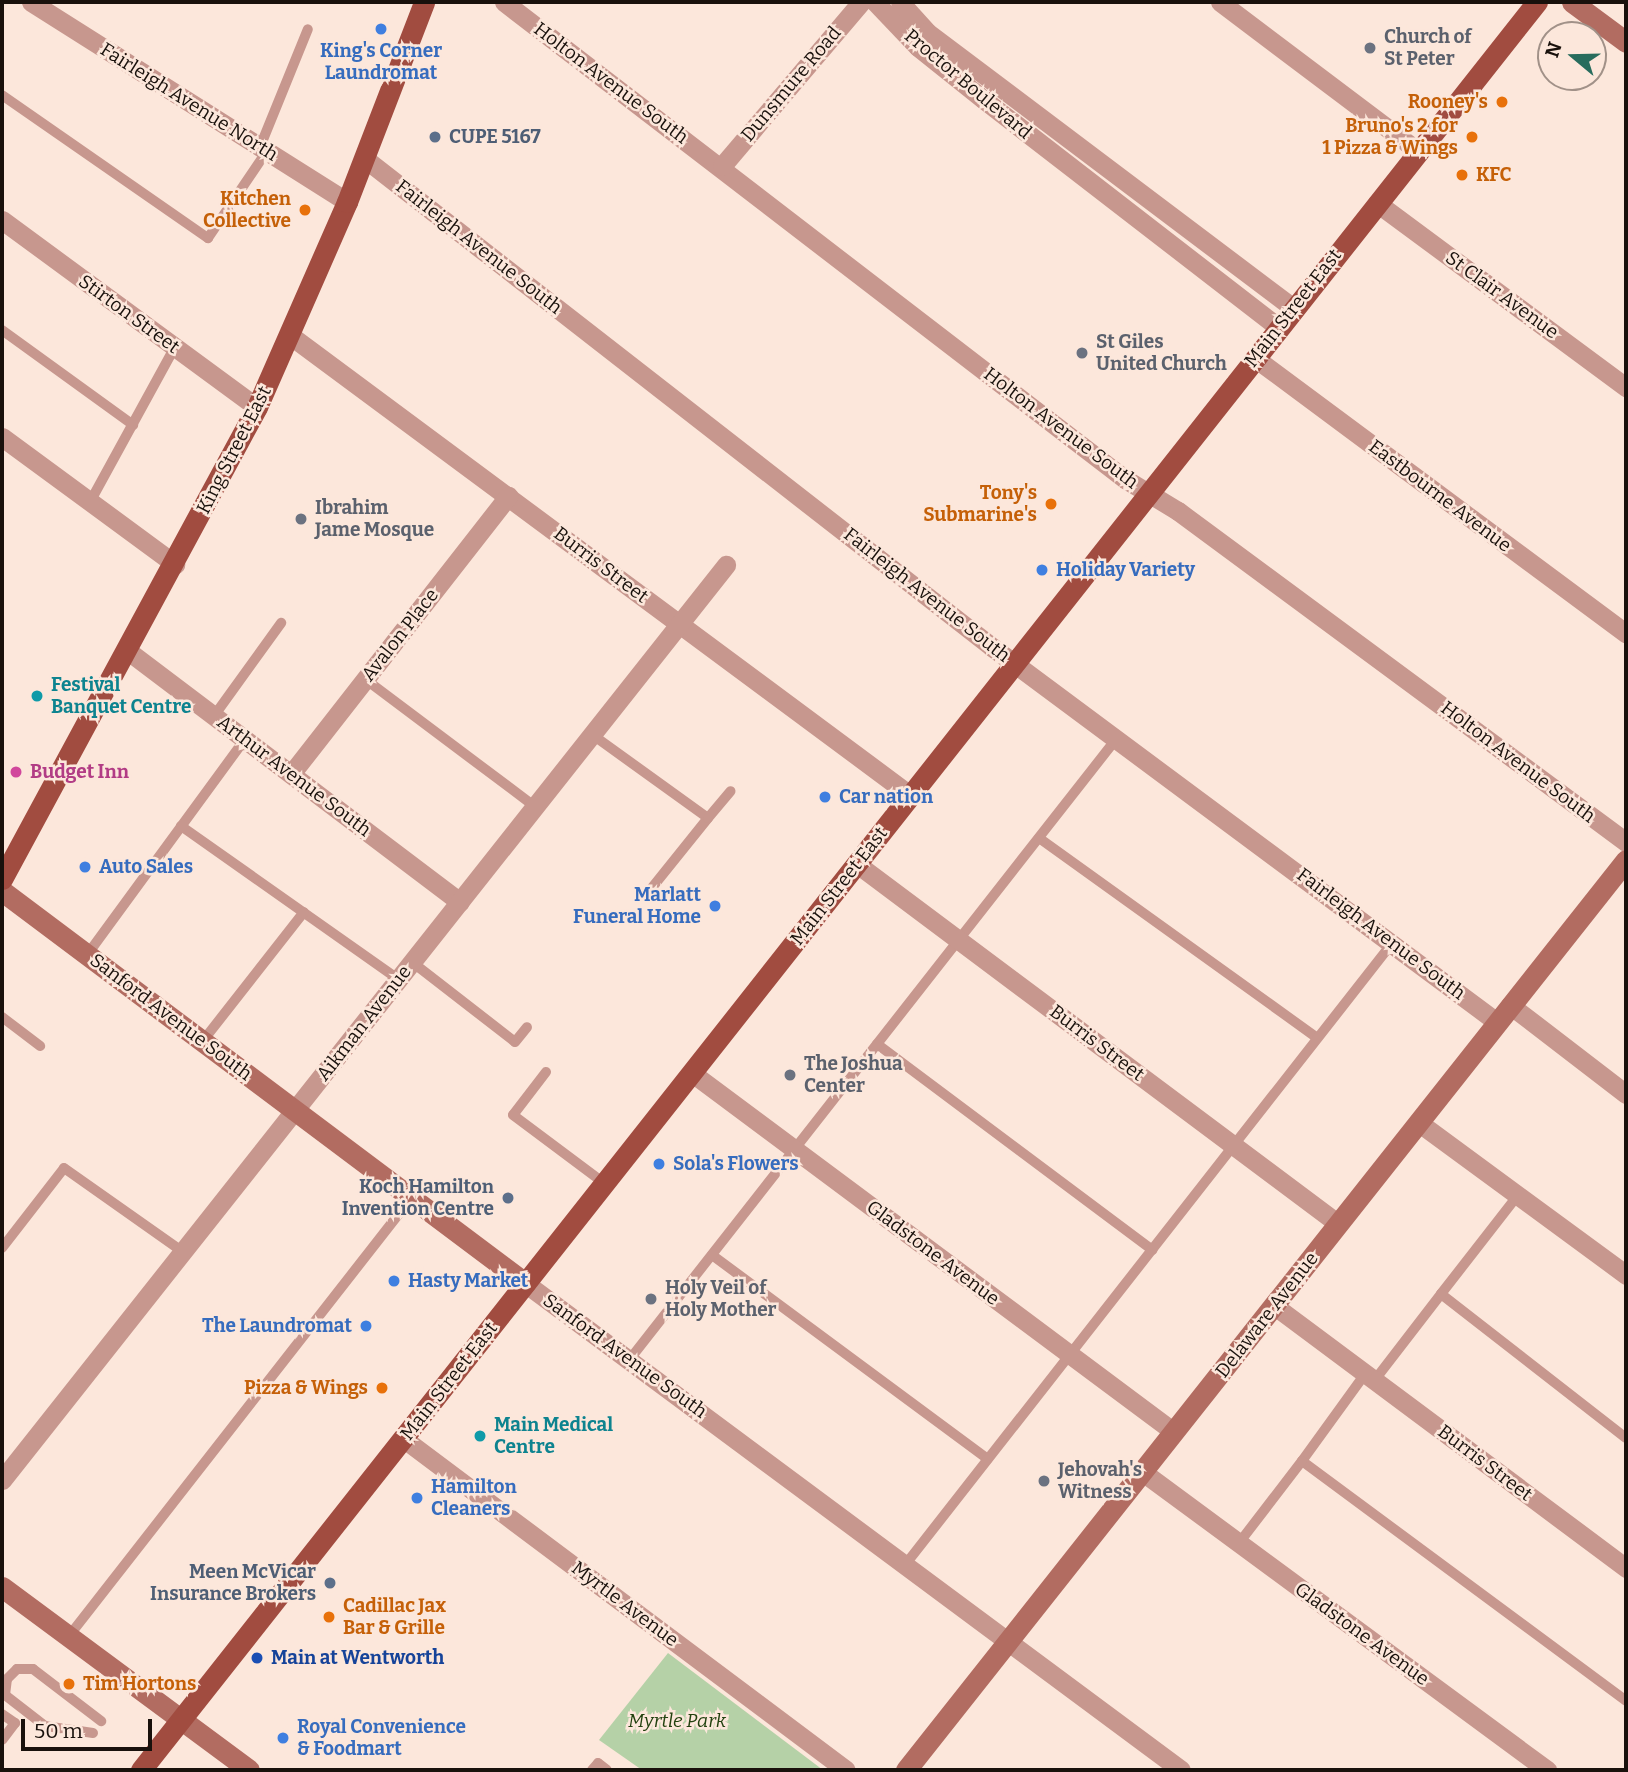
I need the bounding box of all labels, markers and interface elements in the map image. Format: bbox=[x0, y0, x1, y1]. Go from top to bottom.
street label: Holton Avenue South bbox=[529, 17, 693, 149]
marker: King's Corner Laundromat bbox=[373, 21, 389, 37]
north arrow bbox=[1537, 21, 1607, 91]
street label: Dunsmure Road bbox=[736, 22, 846, 146]
street label: Proctor Boulevard bbox=[900, 24, 1036, 144]
place label: Church of St Peter bbox=[1384, 26, 1471, 70]
street label: Fairleigh Avenue North bbox=[96, 38, 282, 166]
text: N bbox=[1540, 39, 1567, 60]
place label: King's Corner Laundromat bbox=[320, 40, 442, 84]
marker: Church of St Peter bbox=[1362, 40, 1378, 56]
place label: Rooney's bbox=[1408, 91, 1488, 113]
marker: Rooney's bbox=[1494, 94, 1510, 110]
place label: Bruno's 2 for 1 Pizza & Wings bbox=[1322, 115, 1458, 159]
place label: CUPE 5167 bbox=[449, 126, 541, 148]
marker: CUPE 5167 bbox=[427, 129, 443, 145]
marker: Bruno's 2 for 1 Pizza & Wings bbox=[1464, 129, 1480, 145]
place label: KFC bbox=[1476, 164, 1511, 186]
marker: KFC bbox=[1454, 167, 1470, 183]
street label: Fairleigh Avenue South bbox=[391, 175, 567, 319]
place label: Kitchen Collective bbox=[203, 188, 291, 232]
marker: Kitchen Collective bbox=[297, 202, 313, 218]
street label: Main Street East bbox=[1240, 244, 1346, 372]
street label: St Clair Avenue bbox=[1441, 246, 1563, 344]
street label: Stirton Street bbox=[74, 270, 184, 358]
place label: St Giles United Church bbox=[1096, 331, 1227, 375]
marker: St Giles United Church bbox=[1074, 345, 1090, 361]
street label: Holton Avenue South bbox=[979, 362, 1143, 494]
street label: King Street East bbox=[192, 382, 276, 518]
street label: Eastbourne Avenue bbox=[1364, 435, 1516, 557]
place label: Tony's Submarine's bbox=[923, 482, 1037, 526]
marker: Tony's Submarine's bbox=[1043, 496, 1059, 512]
place label: Ibrahim Jame Mosque bbox=[315, 497, 434, 541]
marker: Ibrahim Jame Mosque bbox=[293, 511, 309, 527]
street label: Burris Street bbox=[549, 522, 653, 608]
street label: Fairleigh Avenue South bbox=[839, 523, 1015, 667]
place label: Holiday Variety bbox=[1056, 559, 1195, 581]
marker: Holiday Variety bbox=[1034, 562, 1050, 578]
street label: Avalon Place bbox=[357, 584, 443, 686]
place label: Festival Banquet Centre bbox=[51, 674, 191, 718]
marker: Festival Banquet Centre bbox=[29, 688, 45, 704]
street label: Holton Avenue South bbox=[1436, 696, 1600, 828]
street label: Arthur Avenue South bbox=[212, 711, 376, 841]
place label: Budget Inn bbox=[30, 761, 129, 783]
marker: Budget Inn bbox=[8, 764, 24, 780]
place label: Car nation bbox=[839, 786, 933, 808]
marker: Car nation bbox=[817, 789, 833, 805]
street label: Main Street East bbox=[786, 822, 892, 950]
place label: Auto Sales bbox=[99, 856, 193, 878]
marker: Auto Sales bbox=[77, 859, 93, 875]
street label: Fairleigh Avenue South bbox=[1292, 863, 1470, 1005]
place label: Marlatt Funeral Home bbox=[573, 884, 701, 928]
marker: Marlatt Funeral Home bbox=[707, 898, 723, 914]
street label: Sanford Avenue South bbox=[86, 949, 256, 1085]
street label: Aikman Avenue bbox=[312, 961, 416, 1085]
street label: Burris Street bbox=[1045, 1000, 1149, 1086]
place label: The Joshua Center bbox=[804, 1053, 903, 1097]
marker: The Joshua Center bbox=[782, 1067, 798, 1083]
place label: Sola's Flowers bbox=[673, 1153, 799, 1175]
marker: Sola's Flowers bbox=[651, 1156, 667, 1172]
place label: Koch Hamilton Invention Centre bbox=[342, 1176, 494, 1220]
marker: Koch Hamilton Invention Centre bbox=[500, 1190, 516, 1206]
street label: Gladstone Avenue bbox=[862, 1196, 1004, 1310]
street label: Delaware Avenue bbox=[1211, 1248, 1323, 1382]
place label: Hasty Market bbox=[408, 1270, 528, 1292]
marker: Hasty Market bbox=[386, 1273, 402, 1289]
place label: Holy Veil of Holy Mother bbox=[665, 1277, 777, 1321]
street label: Sanford Avenue South bbox=[539, 1289, 711, 1423]
marker: Holy Veil of Holy Mother bbox=[643, 1291, 659, 1307]
place label: The Laundromat bbox=[202, 1315, 352, 1337]
street label: Main Street East bbox=[396, 1317, 502, 1445]
marker: The Laundromat bbox=[358, 1318, 374, 1334]
place label: Pizza & Wings bbox=[244, 1377, 368, 1399]
marker: Pizza & Wings bbox=[374, 1380, 390, 1396]
place label: Main Medical Centre bbox=[494, 1414, 613, 1458]
street label: Burris Street bbox=[1433, 1420, 1537, 1506]
marker: Main Medical Centre bbox=[472, 1428, 488, 1444]
place label: Jehovah's Witness bbox=[1058, 1459, 1142, 1503]
marker: Jehovah's Witness bbox=[1036, 1473, 1052, 1489]
place label: Hamilton Cleaners bbox=[431, 1476, 517, 1520]
marker: Hamilton Cleaners bbox=[409, 1490, 425, 1506]
street label: Myrtle Avenue bbox=[567, 1556, 683, 1652]
place label: Meen McVicar Insurance Brokers bbox=[150, 1561, 316, 1605]
marker: Meen McVicar Insurance Brokers bbox=[322, 1575, 338, 1591]
street label: Gladstone Avenue bbox=[1290, 1578, 1434, 1690]
place label: Cadillac Jax Bar & Grille bbox=[343, 1595, 446, 1639]
marker: Cadillac Jax Bar & Grille bbox=[321, 1609, 337, 1625]
place label: Main at Wentworth bbox=[271, 1647, 444, 1669]
marker: Main at Wentworth bbox=[249, 1650, 265, 1666]
place label: Tim Hortons bbox=[83, 1673, 196, 1695]
marker: Tim Hortons bbox=[61, 1676, 77, 1692]
scale bar bbox=[24, 1706, 156, 1750]
park label: Myrtle Park bbox=[628, 1710, 726, 1732]
place label: Royal Convenience & Foodmart bbox=[297, 1716, 466, 1760]
text: 50 m bbox=[34, 1718, 83, 1744]
marker: Royal Convenience & Foodmart bbox=[275, 1730, 291, 1746]

